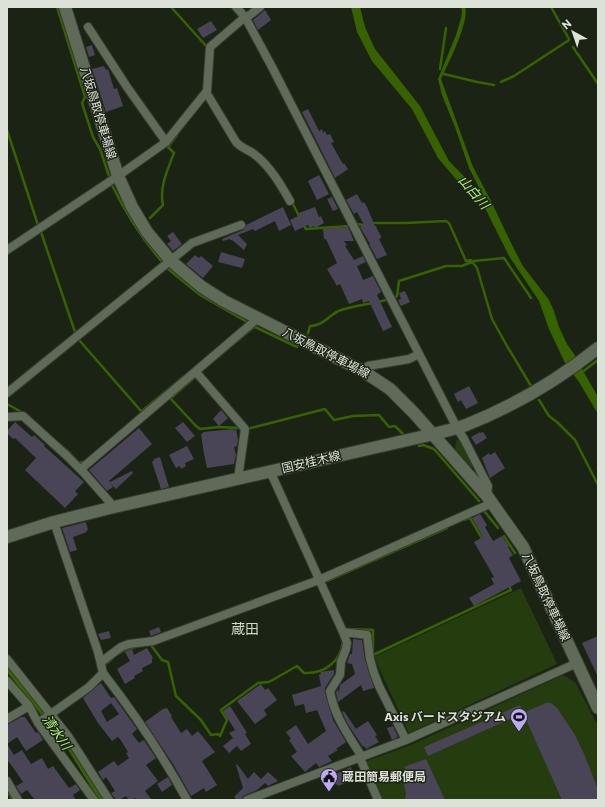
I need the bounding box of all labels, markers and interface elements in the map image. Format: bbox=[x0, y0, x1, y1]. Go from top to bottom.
north arrow bbox=[553, 12, 593, 52]
text: N bbox=[559, 16, 574, 32]
street label: 八坂鳥取停車場線 bbox=[78, 65, 120, 161]
water label: 山白川 bbox=[455, 172, 494, 213]
street label: 八坂鳥取停車場線 bbox=[281, 324, 372, 380]
street label: 国安桂木線 bbox=[280, 447, 342, 475]
street label: 八坂鳥取停車場線 bbox=[520, 550, 574, 643]
district label: 蔵田 bbox=[231, 620, 259, 637]
sports icon: Axis バードスタジアム bbox=[509, 707, 529, 732]
place label: Axis バードスタジアム bbox=[384, 709, 506, 723]
water label: 清水川 bbox=[39, 711, 76, 754]
public building icon: 蔵田簡易郵便局 bbox=[319, 767, 339, 792]
place label: 蔵田簡易郵便局 bbox=[342, 769, 426, 783]

